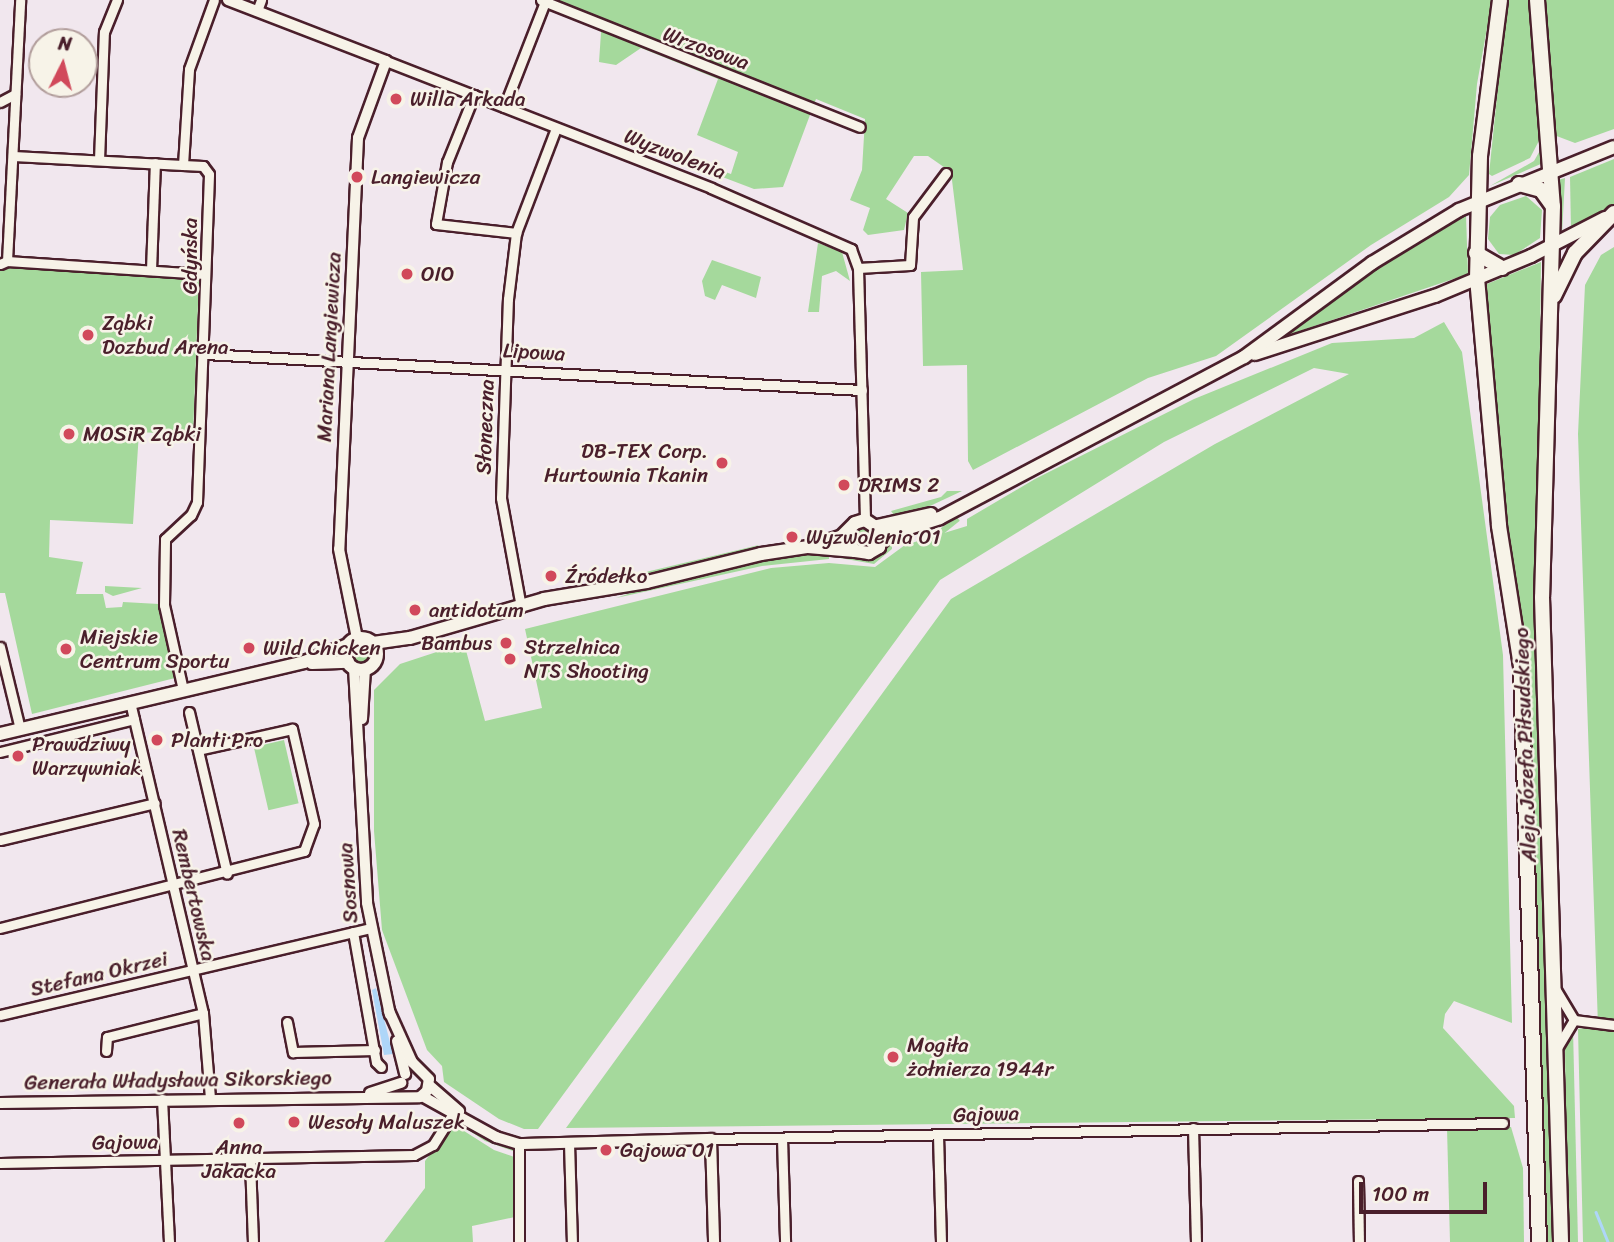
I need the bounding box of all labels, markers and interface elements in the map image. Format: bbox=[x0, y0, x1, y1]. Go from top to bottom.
street label: Wrzosowa bbox=[660, 21, 752, 75]
text: N bbox=[57, 27, 73, 61]
north arrow bbox=[28, 28, 98, 98]
place label: Willa Arkada bbox=[410, 86, 526, 112]
marker: Willa Arkada bbox=[388, 91, 404, 107]
street label: Wyzwolenia bbox=[621, 123, 729, 185]
place label: Langiewicza bbox=[371, 164, 480, 190]
marker: Langiewicza bbox=[349, 169, 365, 185]
street label: Gdyńska bbox=[177, 218, 203, 294]
street label: Mariana Langiewicza bbox=[311, 252, 347, 442]
place label: OIO bbox=[421, 261, 455, 287]
marker: OIO bbox=[399, 266, 415, 282]
place label: Ząbki Dozbud Arena bbox=[102, 310, 229, 360]
marker: Ząbki Dozbud Arena bbox=[80, 327, 96, 343]
street label: Lipowa bbox=[502, 338, 566, 366]
street label: Słoneczna bbox=[471, 379, 499, 475]
place label: MOSiR Ząbki bbox=[83, 421, 201, 447]
marker: MOSiR Ząbki bbox=[61, 426, 77, 442]
place label: DB-TEX Corp. Hurtownia Tkanin bbox=[544, 438, 708, 488]
marker: DB-TEX Corp. Hurtownia Tkanin bbox=[714, 455, 730, 471]
place label: DRIMS 2 bbox=[858, 472, 939, 498]
marker: DRIMS 2 bbox=[836, 477, 852, 493]
place label: Wyzwolenia 01 bbox=[806, 524, 940, 550]
marker: Wyzwolenia 01 bbox=[784, 529, 800, 545]
place label: Źródełko bbox=[565, 563, 647, 589]
marker: Źródełko bbox=[543, 568, 559, 584]
place label: antidotum bbox=[429, 597, 524, 623]
marker: antidotum bbox=[407, 602, 423, 618]
place label: Miejskie Centrum Sportu bbox=[80, 624, 229, 674]
street label: Aleja Józefa Piłsudskiego bbox=[1508, 627, 1542, 863]
place label: Bambus bbox=[421, 630, 492, 656]
place label: Strzelnica NTS Shooting bbox=[524, 634, 649, 684]
place label: Wild Chicken bbox=[263, 635, 381, 661]
marker: Bambus bbox=[498, 635, 514, 651]
marker: Wild Chicken bbox=[241, 640, 257, 656]
marker: Miejskie Centrum Sportu bbox=[58, 641, 74, 657]
marker: Strzelnica NTS Shooting bbox=[502, 651, 518, 667]
place label: Planti Pro bbox=[171, 727, 263, 753]
place label: Prawdziwy Warzywniak bbox=[32, 731, 141, 781]
marker: Planti Pro bbox=[149, 732, 165, 748]
marker: Prawdziwy Warzywniak bbox=[10, 748, 26, 764]
street label: Rembertowska bbox=[167, 827, 221, 963]
street label: Sosnowa bbox=[333, 842, 363, 924]
street label: Stefana Okrzei bbox=[28, 946, 170, 1002]
place label: Mogiła żołnierza 1944r bbox=[907, 1032, 1053, 1082]
marker: Mogiła żołnierza 1944r bbox=[885, 1049, 901, 1065]
street label: Generała Władysława Sikorskiego bbox=[24, 1065, 332, 1095]
street label: Gajowa bbox=[952, 1100, 1020, 1128]
place label: Wesoły Maluszek bbox=[308, 1109, 464, 1135]
marker: Wesoły Maluszek bbox=[286, 1114, 302, 1130]
marker: Anna Jakacka bbox=[231, 1115, 247, 1131]
street label: Gajowa bbox=[92, 1129, 158, 1155]
place label: Anna Jakacka bbox=[202, 1134, 276, 1184]
place label: Gajowa 01 bbox=[620, 1137, 714, 1163]
marker: Gajowa 01 bbox=[598, 1142, 614, 1158]
scale bar bbox=[1362, 1168, 1490, 1212]
text: 100 m bbox=[1372, 1175, 1429, 1213]

